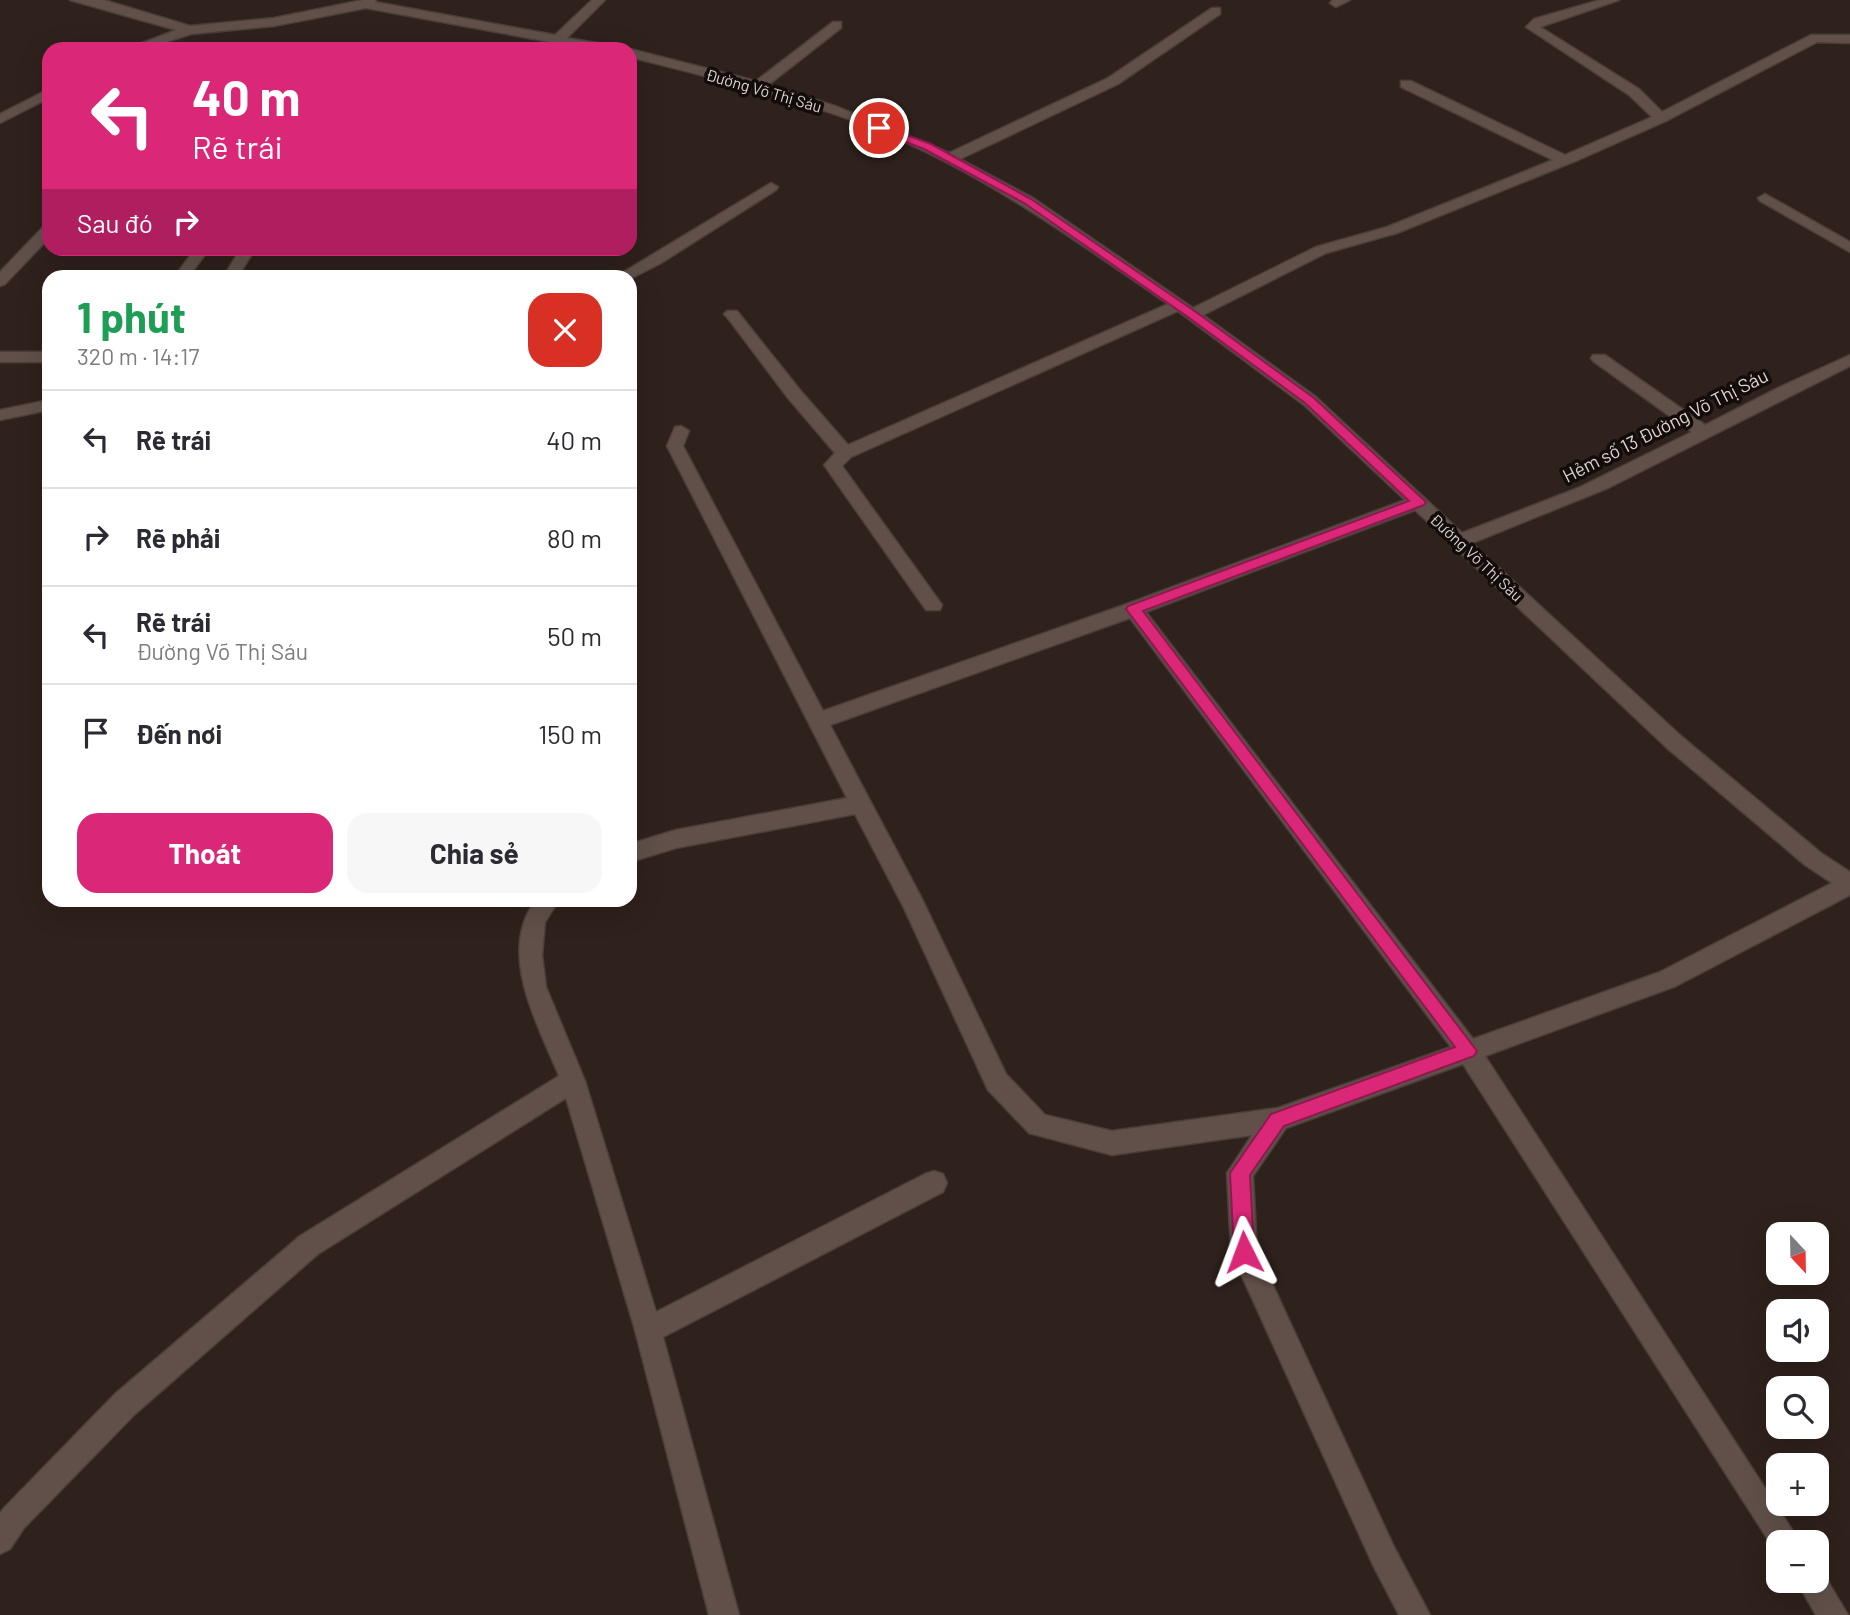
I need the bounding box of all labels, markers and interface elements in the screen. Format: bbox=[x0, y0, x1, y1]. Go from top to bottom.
street label: Đường Võ Thị Sáu bbox=[704, 64, 824, 116]
text: 40 m bbox=[192, 67, 300, 126]
icon: left bbox=[77, 70, 168, 161]
pin bbox=[849, 98, 909, 158]
icon: arrive bbox=[860, 109, 898, 147]
text: Rẽ trái bbox=[192, 127, 283, 165]
icon: right bbox=[167, 203, 205, 241]
text: Sau đó bbox=[77, 207, 153, 238]
text: 1 phút bbox=[77, 291, 186, 341]
button: close bbox=[528, 293, 602, 367]
text: 320 m · 14:17 bbox=[77, 342, 199, 370]
street label: Hẻm số 13 Đường Võ Thị Sáu bbox=[1558, 363, 1772, 487]
icon: left bbox=[77, 420, 115, 458]
text: Rẽ trái bbox=[136, 424, 211, 455]
text: 40 m bbox=[546, 424, 602, 455]
street label: Đường Võ Thị Sáu bbox=[1427, 509, 1527, 605]
icon: right bbox=[77, 518, 115, 556]
text: Rẽ phải bbox=[136, 522, 220, 553]
text: 80 m bbox=[547, 522, 602, 553]
text: Rẽ trái bbox=[136, 606, 211, 637]
icon: left bbox=[77, 616, 115, 654]
text: 50 m bbox=[547, 620, 602, 651]
text: Đường Võ Thị Sáu bbox=[136, 637, 308, 665]
icon: arrive bbox=[77, 714, 115, 752]
text: Đến nơi bbox=[136, 718, 222, 749]
text: 150 m bbox=[538, 718, 602, 749]
button: Thoát bbox=[77, 813, 333, 893]
button: Chia sẻ bbox=[347, 813, 602, 893]
position arrow bbox=[1207, 1215, 1281, 1289]
north arrow bbox=[1766, 1222, 1829, 1284]
map controls bbox=[1766, 1222, 1829, 1593]
button: sound bbox=[1766, 1299, 1829, 1362]
button: search bbox=[1766, 1376, 1829, 1439]
button: + bbox=[1766, 1453, 1829, 1516]
button: − bbox=[1766, 1530, 1829, 1593]

